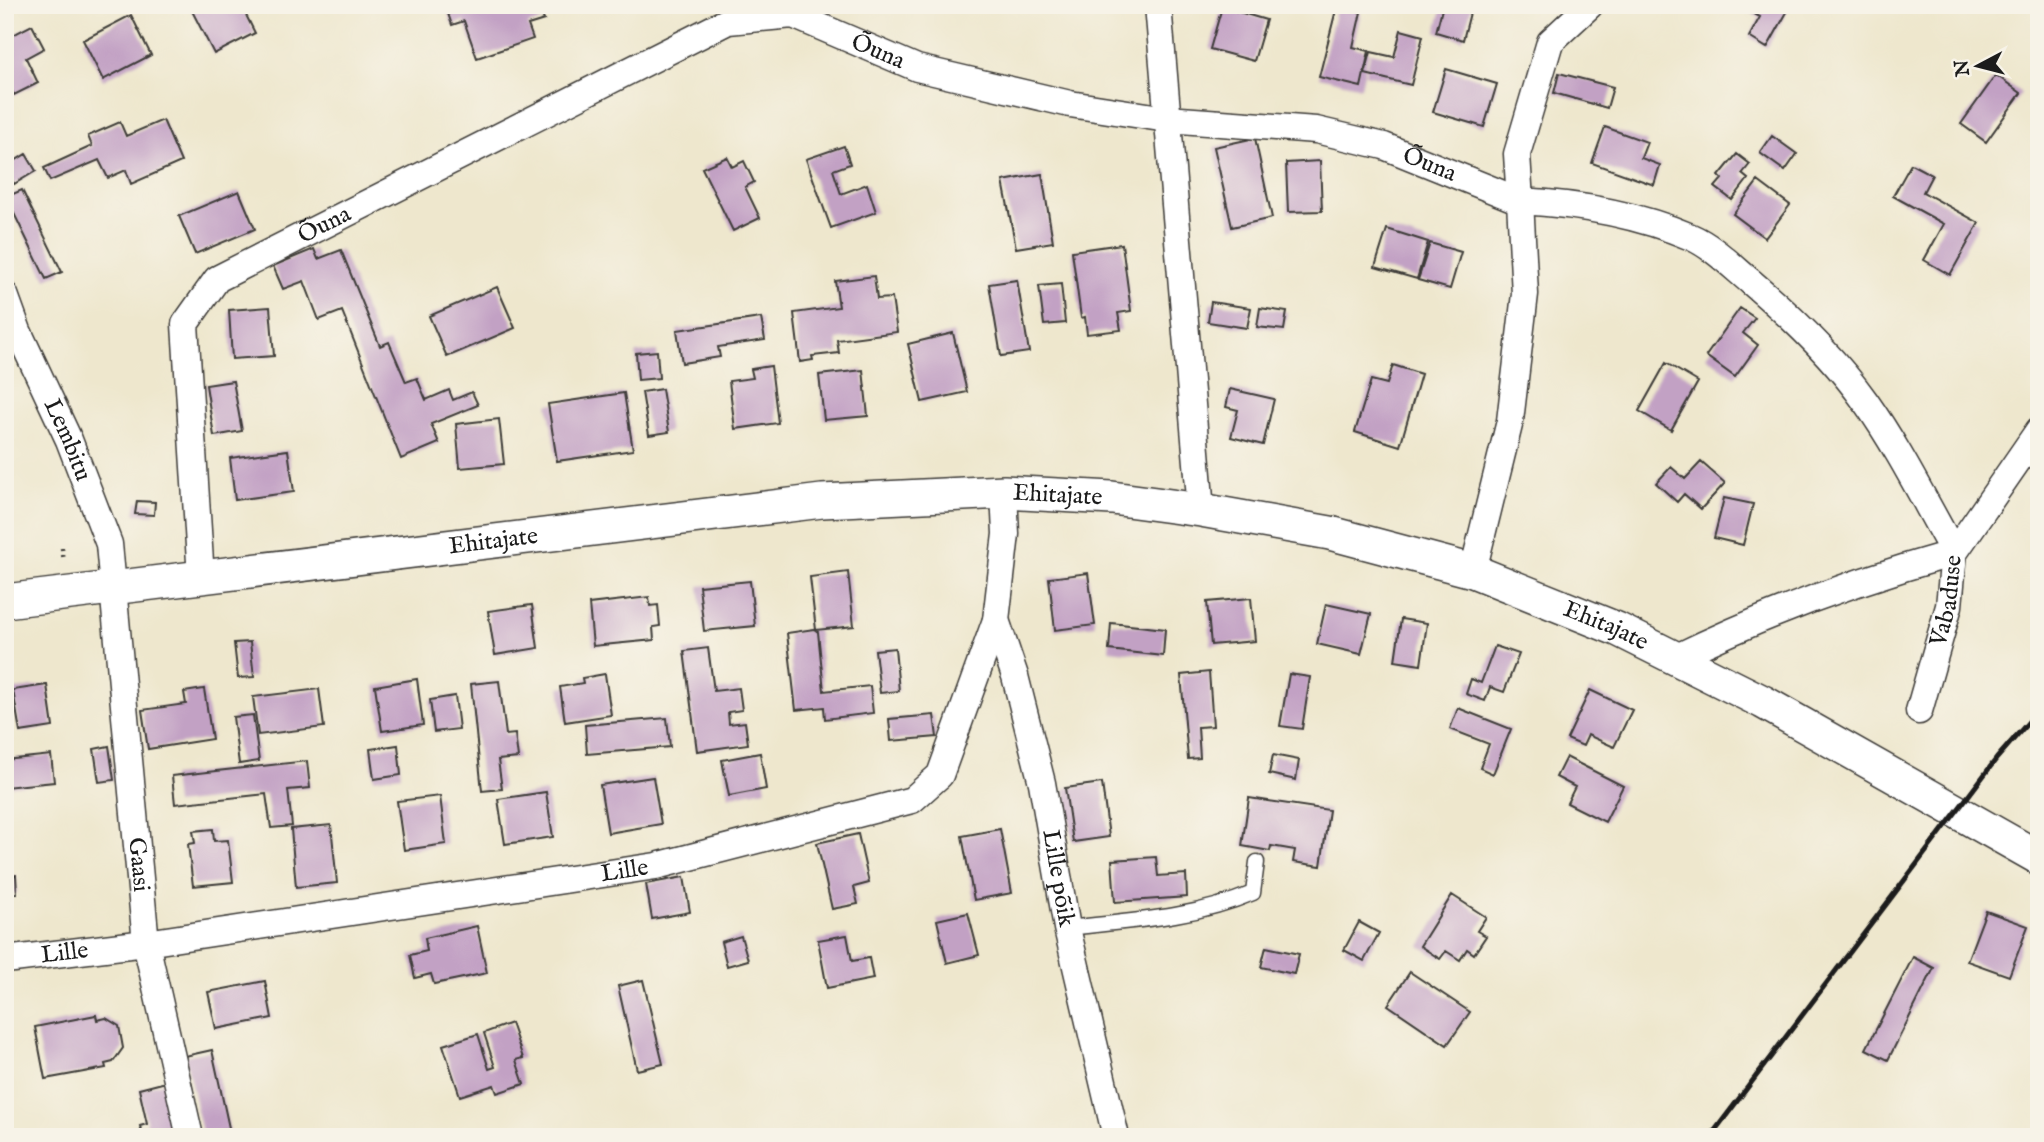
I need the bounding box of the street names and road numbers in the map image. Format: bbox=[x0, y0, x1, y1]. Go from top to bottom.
street label: Õuna bbox=[846, 26, 910, 77]
street label: Õuna bbox=[1398, 140, 1462, 189]
street label: Õuna bbox=[293, 198, 357, 251]
street label: Lembitu bbox=[36, 394, 99, 485]
street label: Ehitajate bbox=[1012, 477, 1103, 513]
street label: Ehitajate bbox=[447, 520, 540, 562]
street label: Vabaduse bbox=[1922, 554, 1969, 651]
street label: Ehitajate bbox=[1559, 594, 1654, 658]
street label: Lille põik bbox=[1035, 827, 1082, 929]
street label: Gaasi bbox=[121, 836, 157, 893]
street label: Lille bbox=[599, 852, 650, 890]
street label: Lille bbox=[39, 935, 90, 971]

